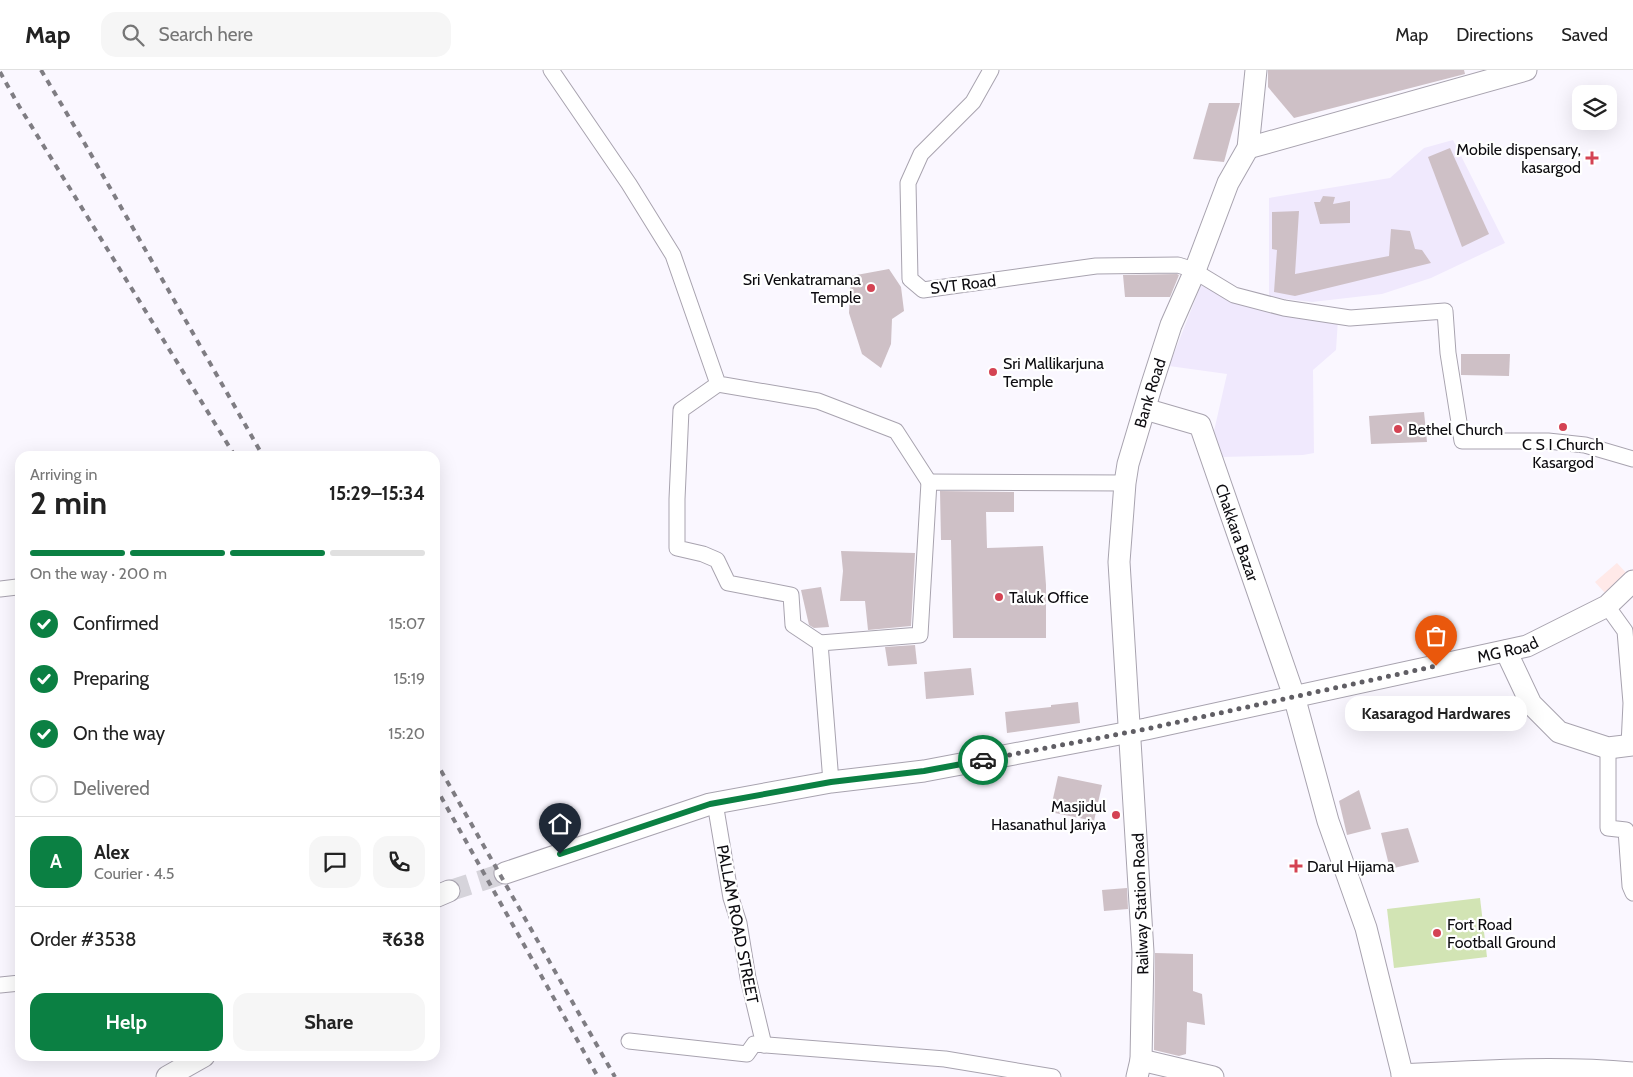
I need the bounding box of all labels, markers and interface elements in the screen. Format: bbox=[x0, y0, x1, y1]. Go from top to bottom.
search box bbox=[101, 12, 451, 57]
text: Map bbox=[25, 20, 71, 49]
icon: search bbox=[119, 21, 147, 49]
text: Search here bbox=[159, 23, 253, 46]
text: Map bbox=[1395, 24, 1428, 46]
text: Directions bbox=[1456, 24, 1533, 46]
text: Saved bbox=[1561, 24, 1608, 46]
map controls bbox=[1572, 85, 1617, 130]
button: layers bbox=[1572, 85, 1617, 130]
place label: Mobile dispensary, kasargod bbox=[1456, 140, 1581, 177]
marker: Mobile dispensary, kasargod bbox=[1585, 151, 1599, 165]
place label: Sri Venkatramana Temple bbox=[743, 270, 861, 307]
street label: SVT Road bbox=[929, 271, 997, 298]
marker: Sri Venkatramana Temple bbox=[865, 282, 877, 294]
place label: Sri Mallikarjuna Temple bbox=[1003, 354, 1104, 391]
street label: Bank Road bbox=[1130, 356, 1170, 430]
marker: Sri Mallikarjuna Temple bbox=[987, 366, 999, 378]
place label: Bethel Church bbox=[1408, 420, 1503, 439]
marker: C S I Church Kasargod bbox=[1557, 421, 1569, 433]
marker: Bethel Church bbox=[1392, 423, 1404, 435]
place label: C S I Church Kasargod bbox=[1522, 435, 1604, 472]
text: Arriving in bbox=[30, 465, 97, 484]
street label: Chakkara Bazar bbox=[1211, 481, 1263, 585]
text: 15:29–15:34 bbox=[329, 482, 425, 505]
text: 2 min bbox=[30, 483, 107, 522]
text: On the way · 200 m bbox=[30, 564, 167, 583]
place label: Taluk Office bbox=[1009, 588, 1089, 607]
marker: Taluk Office bbox=[993, 591, 1005, 603]
icon: check bbox=[30, 610, 58, 638]
text: Confirmed bbox=[73, 612, 159, 635]
text: 15:07 bbox=[389, 614, 425, 633]
pin bbox=[1415, 615, 1457, 666]
icon: bag bbox=[1422, 622, 1450, 650]
street label: MG Road bbox=[1475, 633, 1542, 667]
icon: check bbox=[30, 665, 58, 693]
text: Preparing bbox=[73, 667, 149, 690]
text: 15:19 bbox=[393, 669, 425, 688]
callout: Kasaragod Hardwares bbox=[1345, 696, 1527, 731]
text: Kasaragod Hardwares bbox=[1361, 704, 1511, 723]
icon: check bbox=[30, 720, 58, 748]
text: On the way bbox=[73, 722, 165, 745]
text: 15:20 bbox=[388, 724, 425, 743]
courier bbox=[958, 735, 1008, 785]
icon: car bbox=[969, 746, 997, 774]
text: Delivered bbox=[73, 777, 150, 800]
place label: Masjidul Hasanathul Jariya bbox=[991, 797, 1106, 834]
pin bbox=[539, 803, 581, 854]
marker: Masjidul Hasanathul Jariya bbox=[1110, 809, 1122, 821]
icon: home bbox=[546, 810, 574, 838]
street label: Railway Station Road bbox=[1129, 833, 1152, 975]
button: chat bbox=[309, 836, 361, 888]
button: phone bbox=[373, 836, 425, 888]
text: Alex bbox=[94, 841, 130, 864]
street label: PALLAM ROAD STREET bbox=[713, 843, 762, 1006]
text: A bbox=[50, 850, 62, 873]
place label: Darul Hijama bbox=[1307, 857, 1395, 876]
marker: Darul Hijama bbox=[1289, 859, 1303, 873]
text: Courier · 4.5 bbox=[94, 864, 175, 883]
place label: Fort Road Football Ground bbox=[1447, 915, 1556, 952]
marker: Fort Road Football Ground bbox=[1431, 927, 1443, 939]
text: Order #3538 bbox=[30, 928, 137, 951]
text: ₹638 bbox=[382, 928, 425, 951]
button: Help bbox=[30, 993, 223, 1051]
button: Share bbox=[233, 993, 425, 1051]

